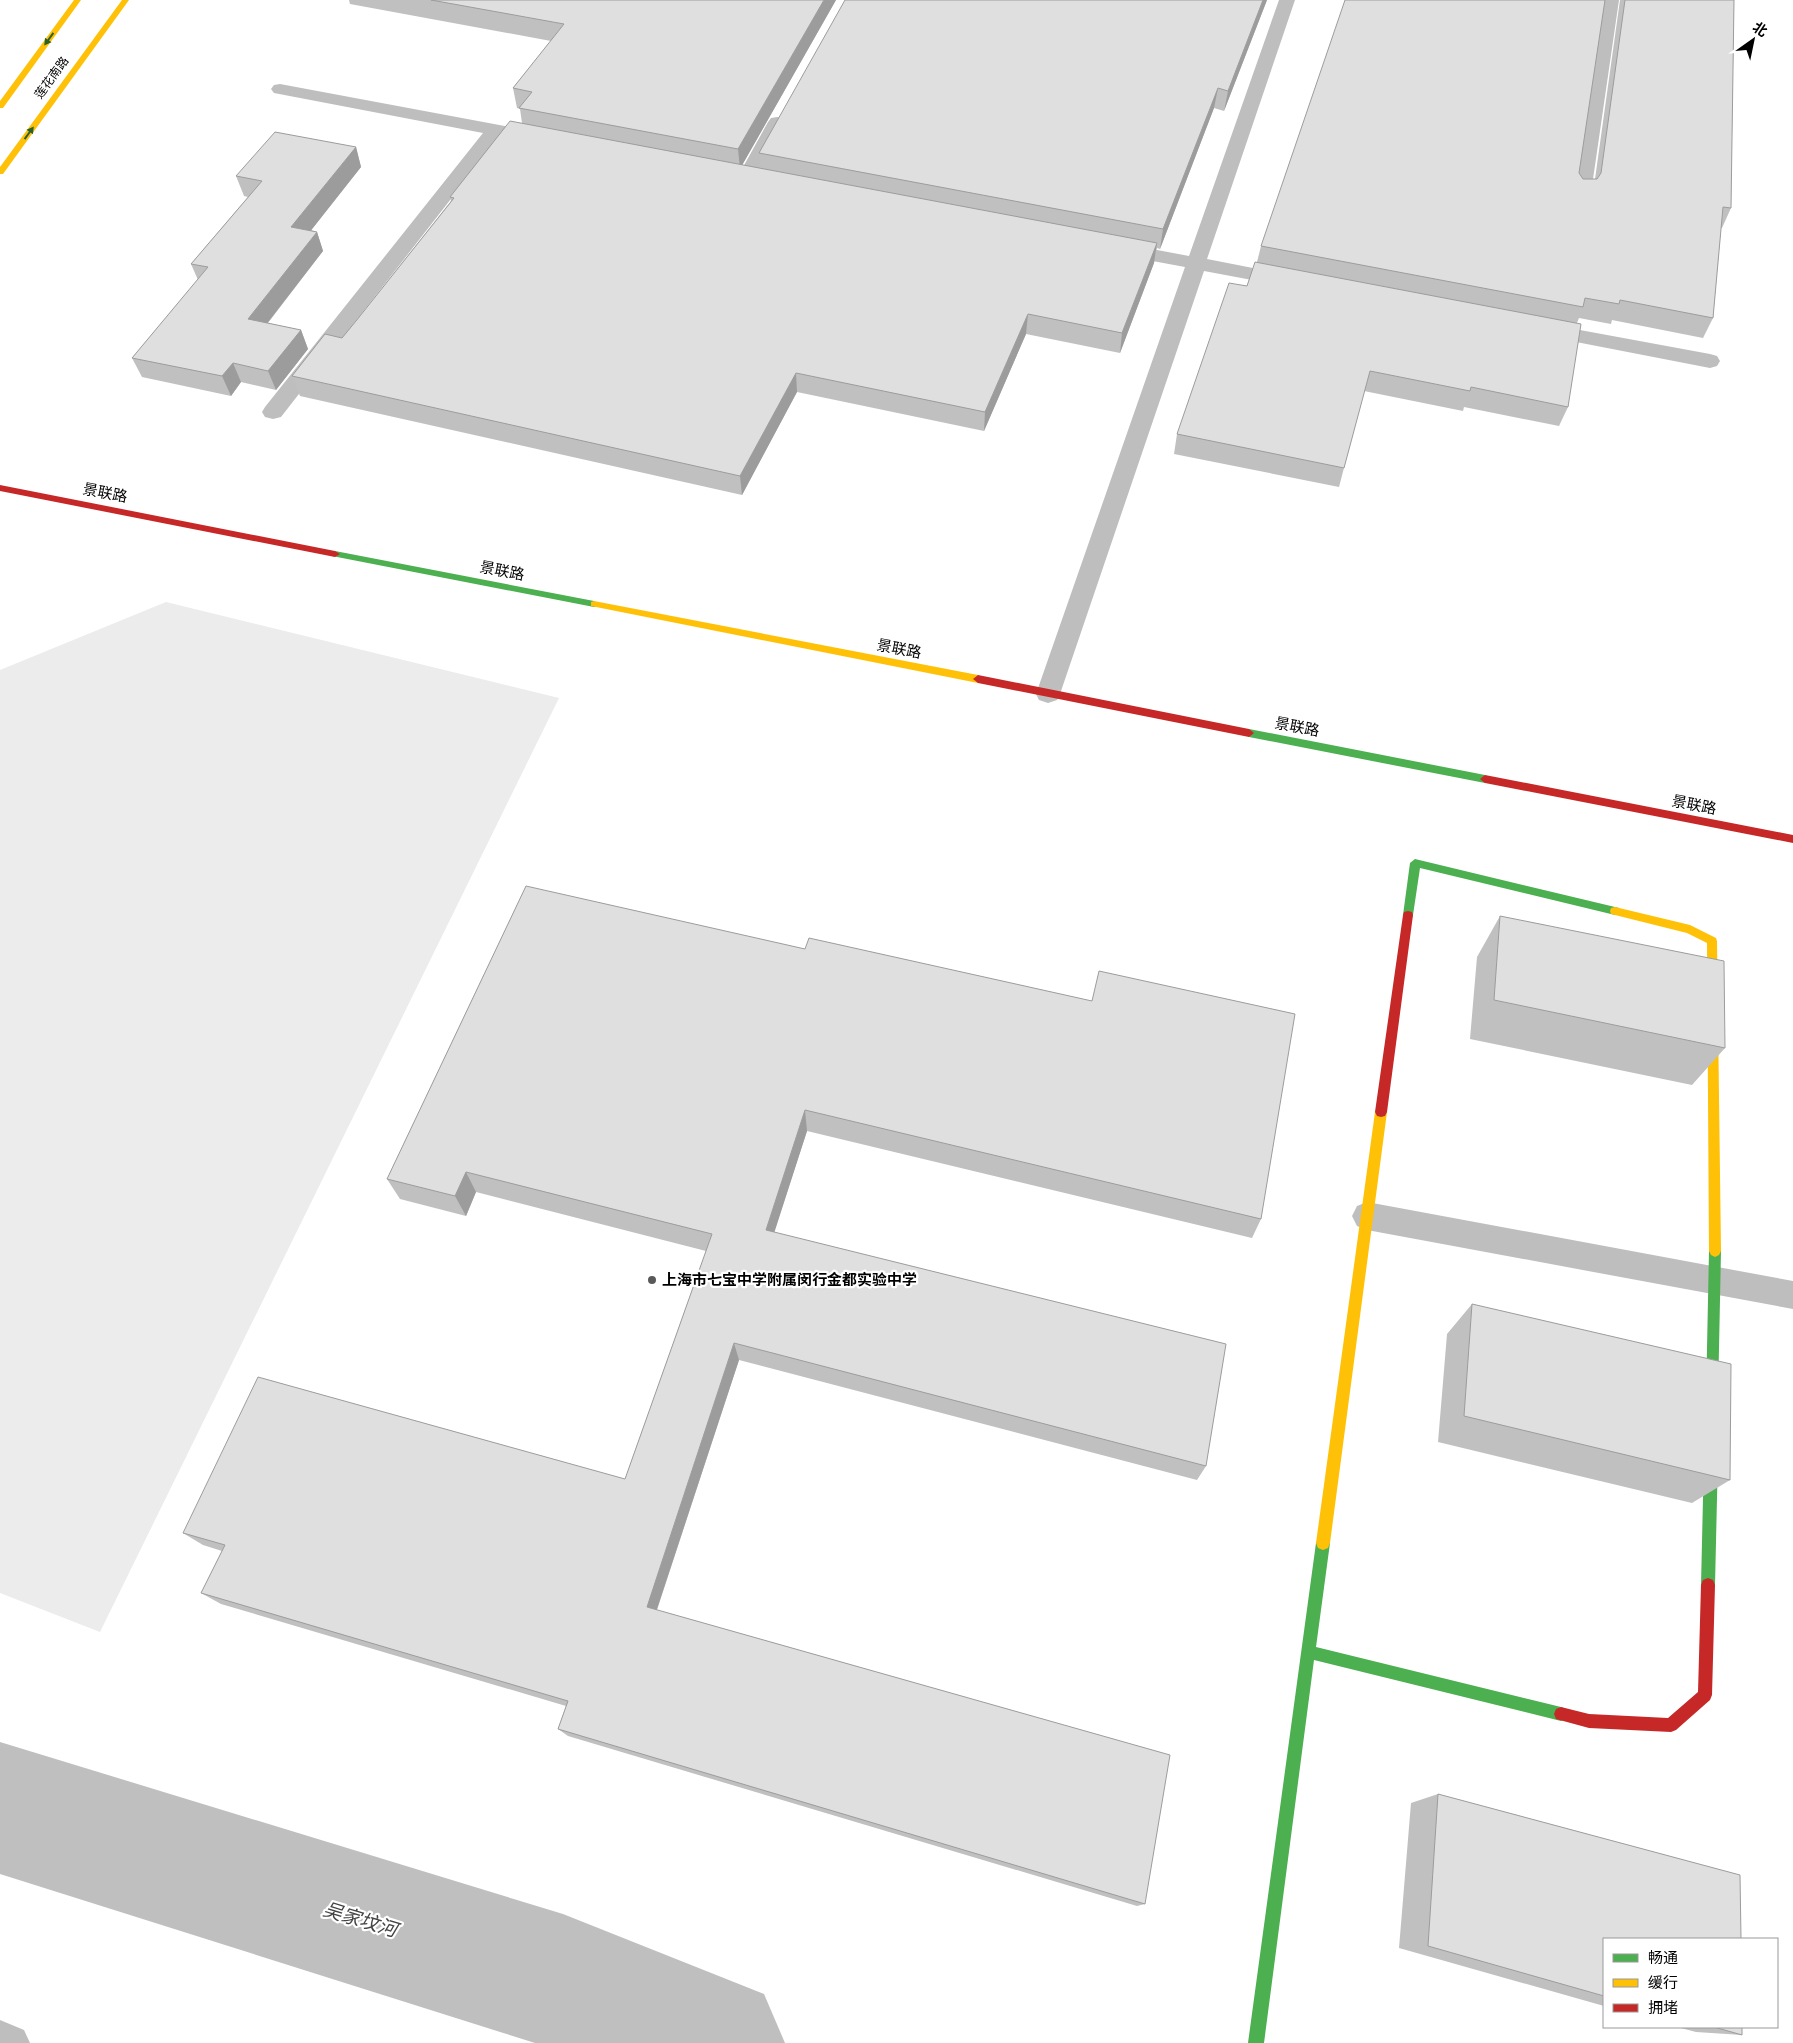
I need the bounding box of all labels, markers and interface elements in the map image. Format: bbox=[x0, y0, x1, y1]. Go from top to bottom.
north arrow bbox=[1728, 15, 1778, 65]
text: 北 bbox=[1749, 19, 1770, 40]
one-way arrow bbox=[44, 32, 54, 46]
street label: 莲花南路 bbox=[32, 54, 72, 102]
one-way arrow bbox=[24, 126, 34, 139]
street label: 景联路 bbox=[81, 480, 129, 506]
street label: 景联路 bbox=[478, 558, 526, 584]
street label: 景联路 bbox=[875, 636, 923, 662]
street label: 景联路 bbox=[1273, 714, 1321, 740]
street label: 景联路 bbox=[1670, 792, 1718, 818]
place label: 上海市七宝中学附属闵行金都实验中学 bbox=[662, 1271, 917, 1289]
marker: 上海市七宝中学附属闵行金都实验中学 bbox=[646, 1274, 658, 1286]
water label: 吴家坟河 bbox=[320, 1897, 404, 1944]
legend bbox=[1603, 1938, 1778, 2028]
text: 畅通 bbox=[1648, 1949, 1678, 1967]
text: 缓行 bbox=[1648, 1974, 1678, 1992]
text: 拥堵 bbox=[1648, 1999, 1678, 2017]

